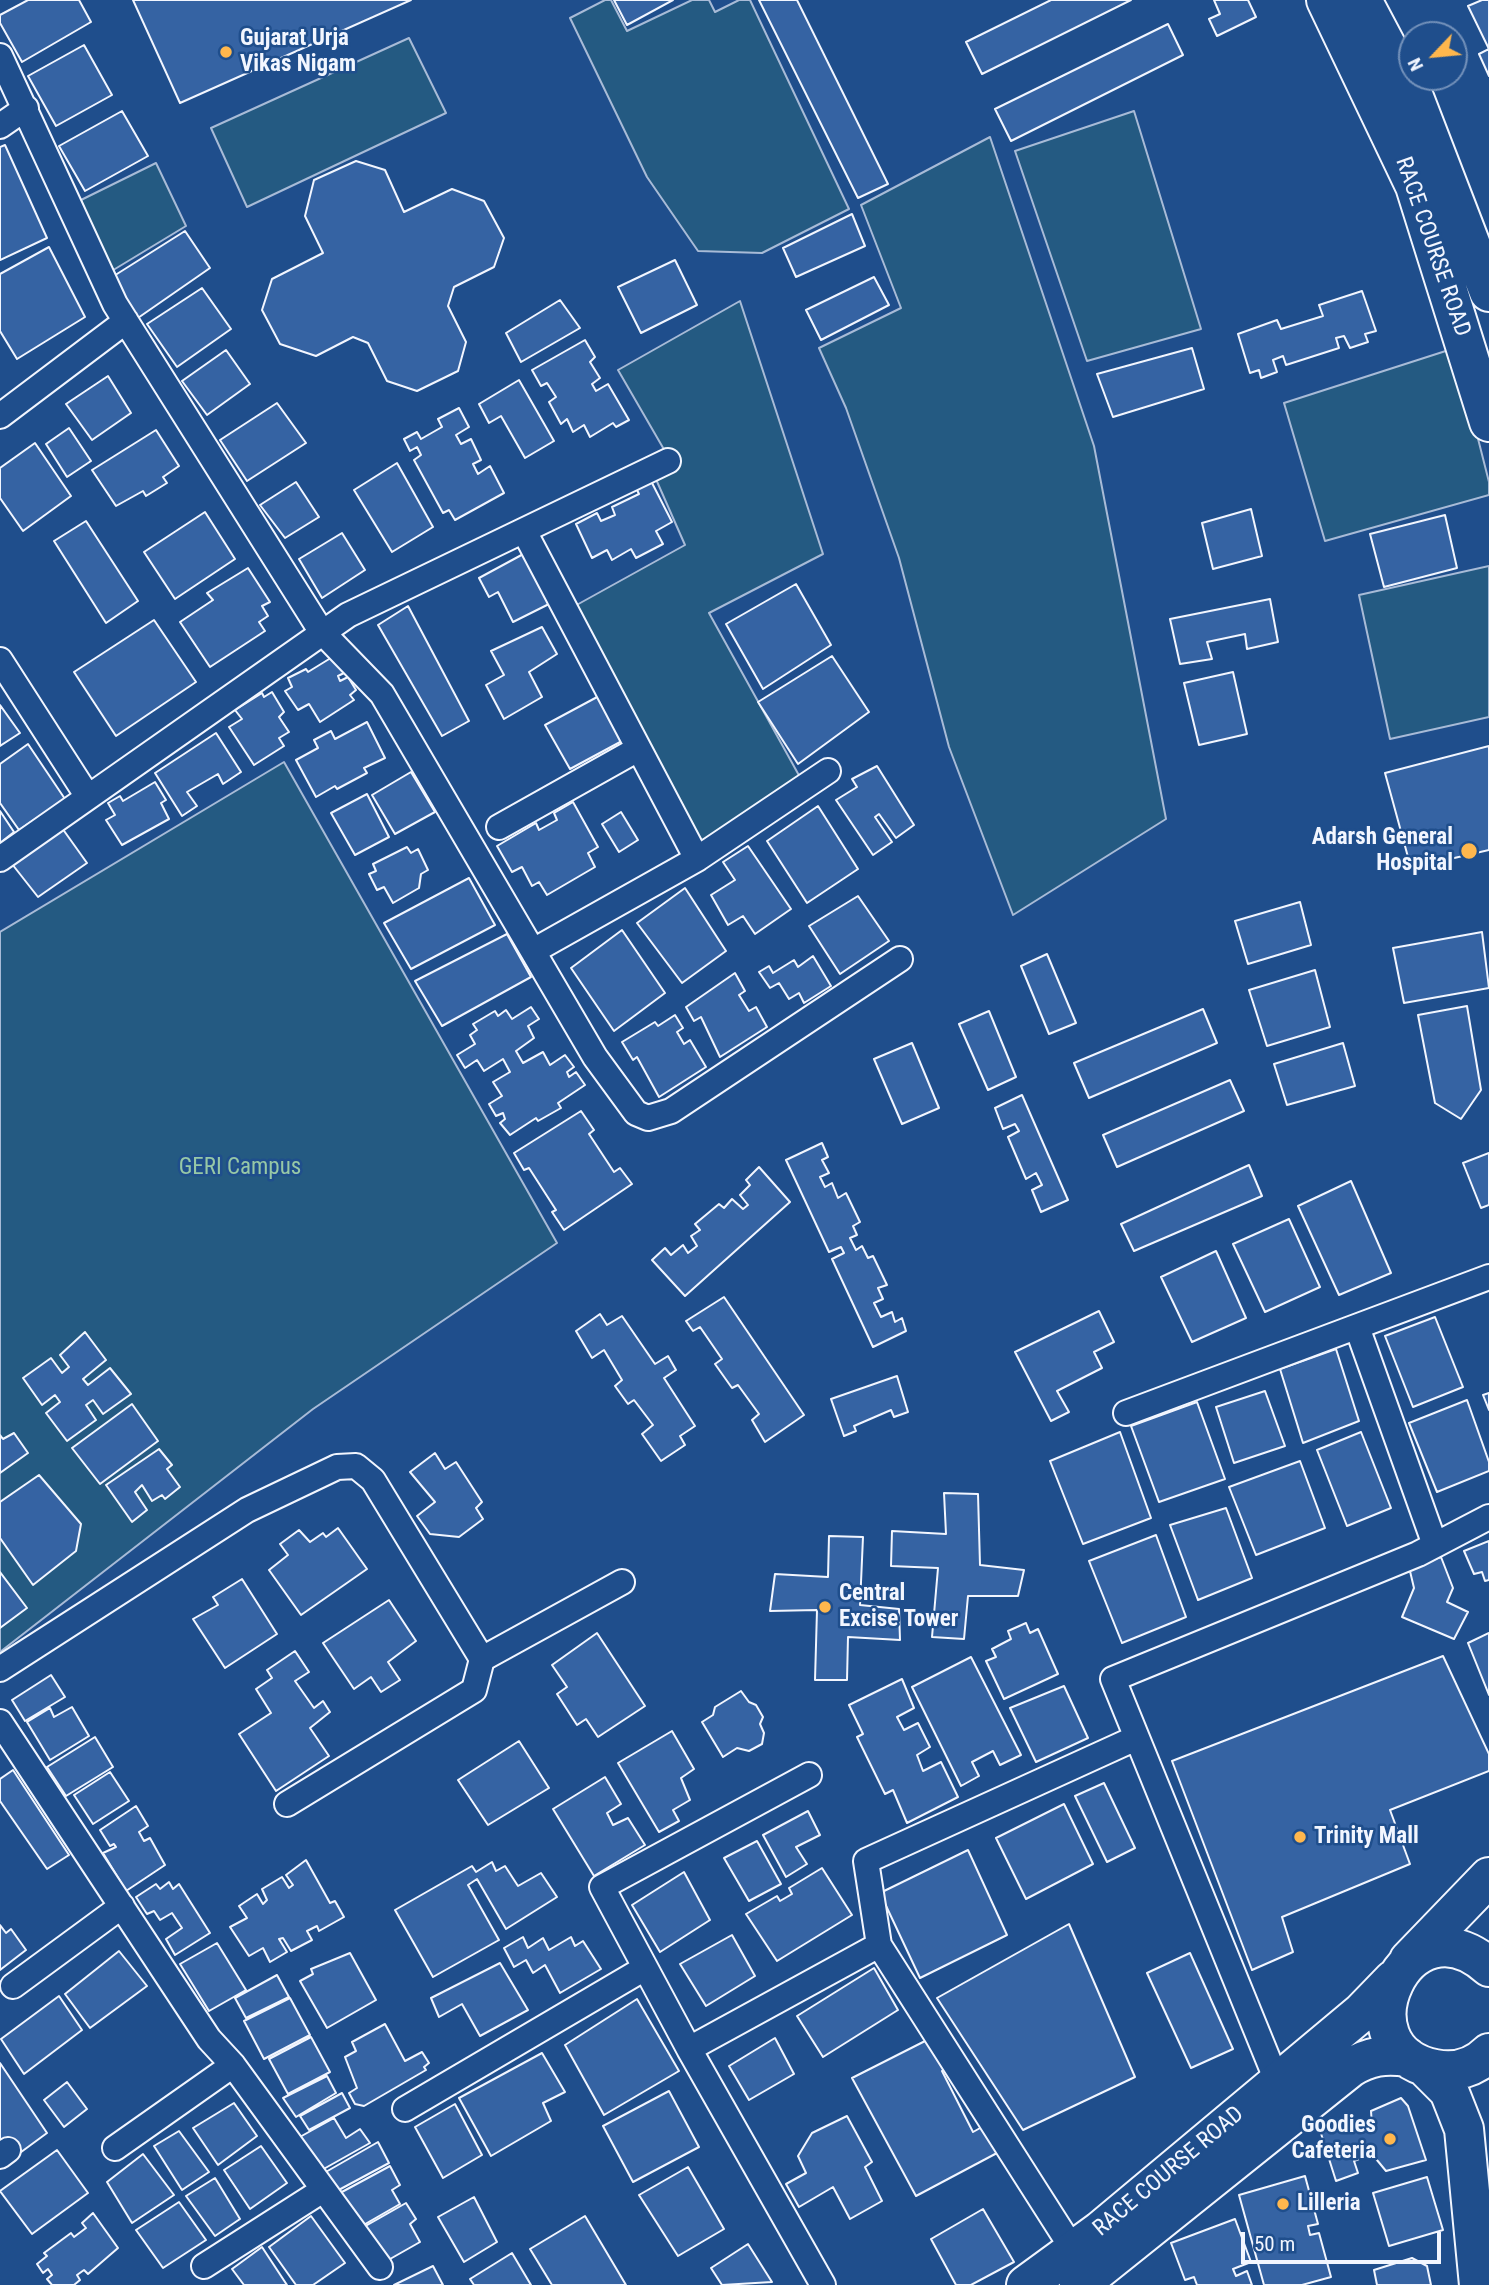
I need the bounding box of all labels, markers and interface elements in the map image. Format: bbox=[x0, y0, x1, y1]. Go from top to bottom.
north arrow bbox=[1398, 21, 1468, 91]
place label: Gujarat Urja Vikas Nigam bbox=[240, 25, 356, 79]
marker: Gujarat Urja Vikas Nigam bbox=[218, 44, 234, 60]
text: N bbox=[1403, 54, 1428, 75]
street label: RACE COURSE ROAD bbox=[1388, 154, 1476, 340]
place label: Adarsh General Hospital bbox=[1312, 824, 1453, 878]
marker: Adarsh General Hospital bbox=[1459, 841, 1479, 861]
park label: GERI Campus bbox=[179, 1154, 301, 1182]
place label: Central Excise Tower bbox=[839, 1580, 958, 1634]
marker: Central Excise Tower bbox=[817, 1599, 833, 1615]
place label: Trinity Mall bbox=[1314, 1823, 1419, 1851]
marker: Trinity Mall bbox=[1292, 1829, 1308, 1845]
street label: RACE COURSE ROAD bbox=[1088, 2101, 1250, 2243]
place label: Goodies Cafeteria bbox=[1291, 2112, 1376, 2166]
marker: Goodies Cafeteria bbox=[1382, 2131, 1398, 2147]
place label: Lilleria bbox=[1297, 2190, 1361, 2218]
marker: Lilleria bbox=[1275, 2196, 1291, 2212]
scale bar bbox=[1244, 2218, 1444, 2262]
text: 50 m bbox=[1254, 2232, 1295, 2256]

